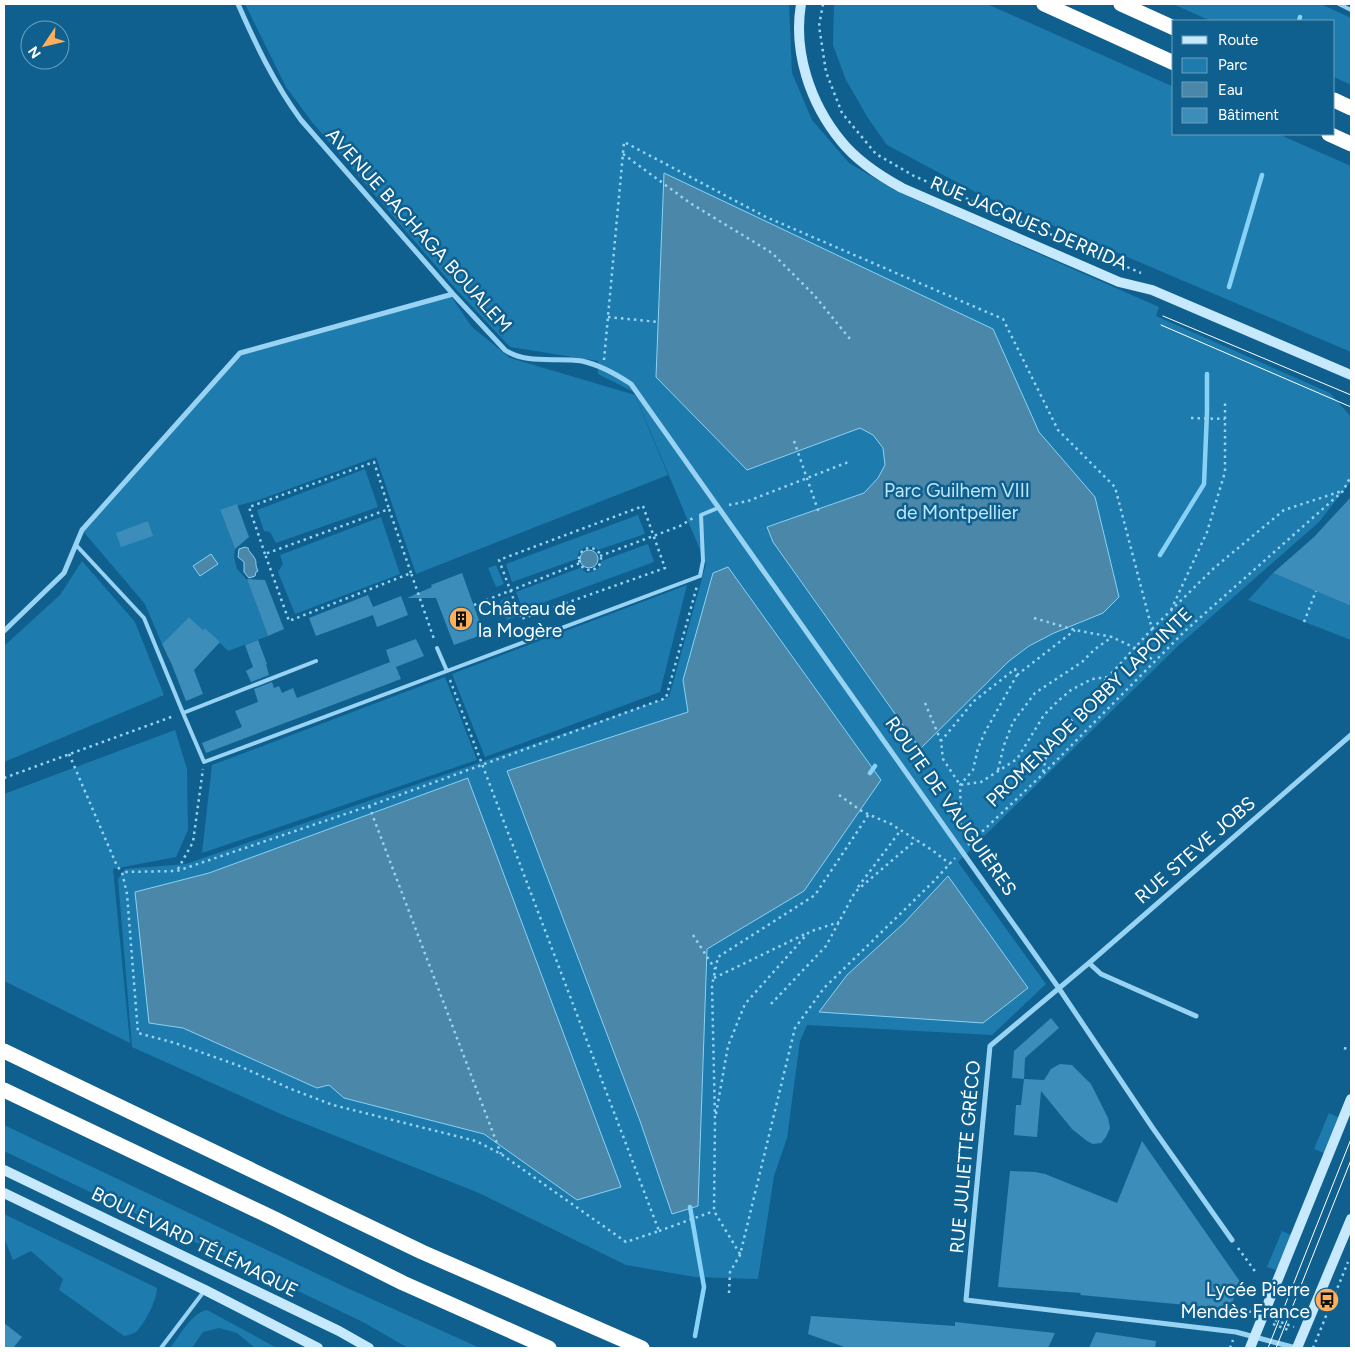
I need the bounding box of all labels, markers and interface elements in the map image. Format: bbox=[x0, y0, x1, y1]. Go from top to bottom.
north arrow bbox=[20, 20, 70, 70]
legend bbox=[1172, 20, 1335, 135]
text: Route bbox=[1218, 31, 1258, 49]
text: N bbox=[25, 43, 45, 61]
text: Parc bbox=[1218, 56, 1247, 74]
text: Eau bbox=[1218, 81, 1243, 99]
text: Bâtiment bbox=[1218, 106, 1279, 124]
street label: AVENUE BACHAGA BOUALEM bbox=[321, 123, 517, 337]
street label: RUE JACQUES DERRIDA bbox=[927, 171, 1131, 275]
park label: Parc Guilhem VIII de Montpellier bbox=[884, 479, 1030, 524]
place label: Château de la Mogère bbox=[478, 597, 576, 642]
street label: PROMENADE BOBBY LAPOINTE bbox=[981, 602, 1197, 812]
building icon: Château de la Mogère bbox=[448, 606, 474, 632]
street label: ROUTE DE VAUGUIÈRES bbox=[880, 712, 1022, 900]
street label: RUE STEVE JOBS bbox=[1130, 792, 1260, 908]
street label: RUE JULIETTE GRÉCO bbox=[945, 1060, 985, 1254]
street label: BOULEVARD TÉLÉMAQUE bbox=[88, 1182, 302, 1302]
place label: Lycée Pierre Mendès France bbox=[1180, 1278, 1310, 1323]
bus stop icon: Lycée Pierre Mendès France bbox=[1314, 1287, 1340, 1313]

